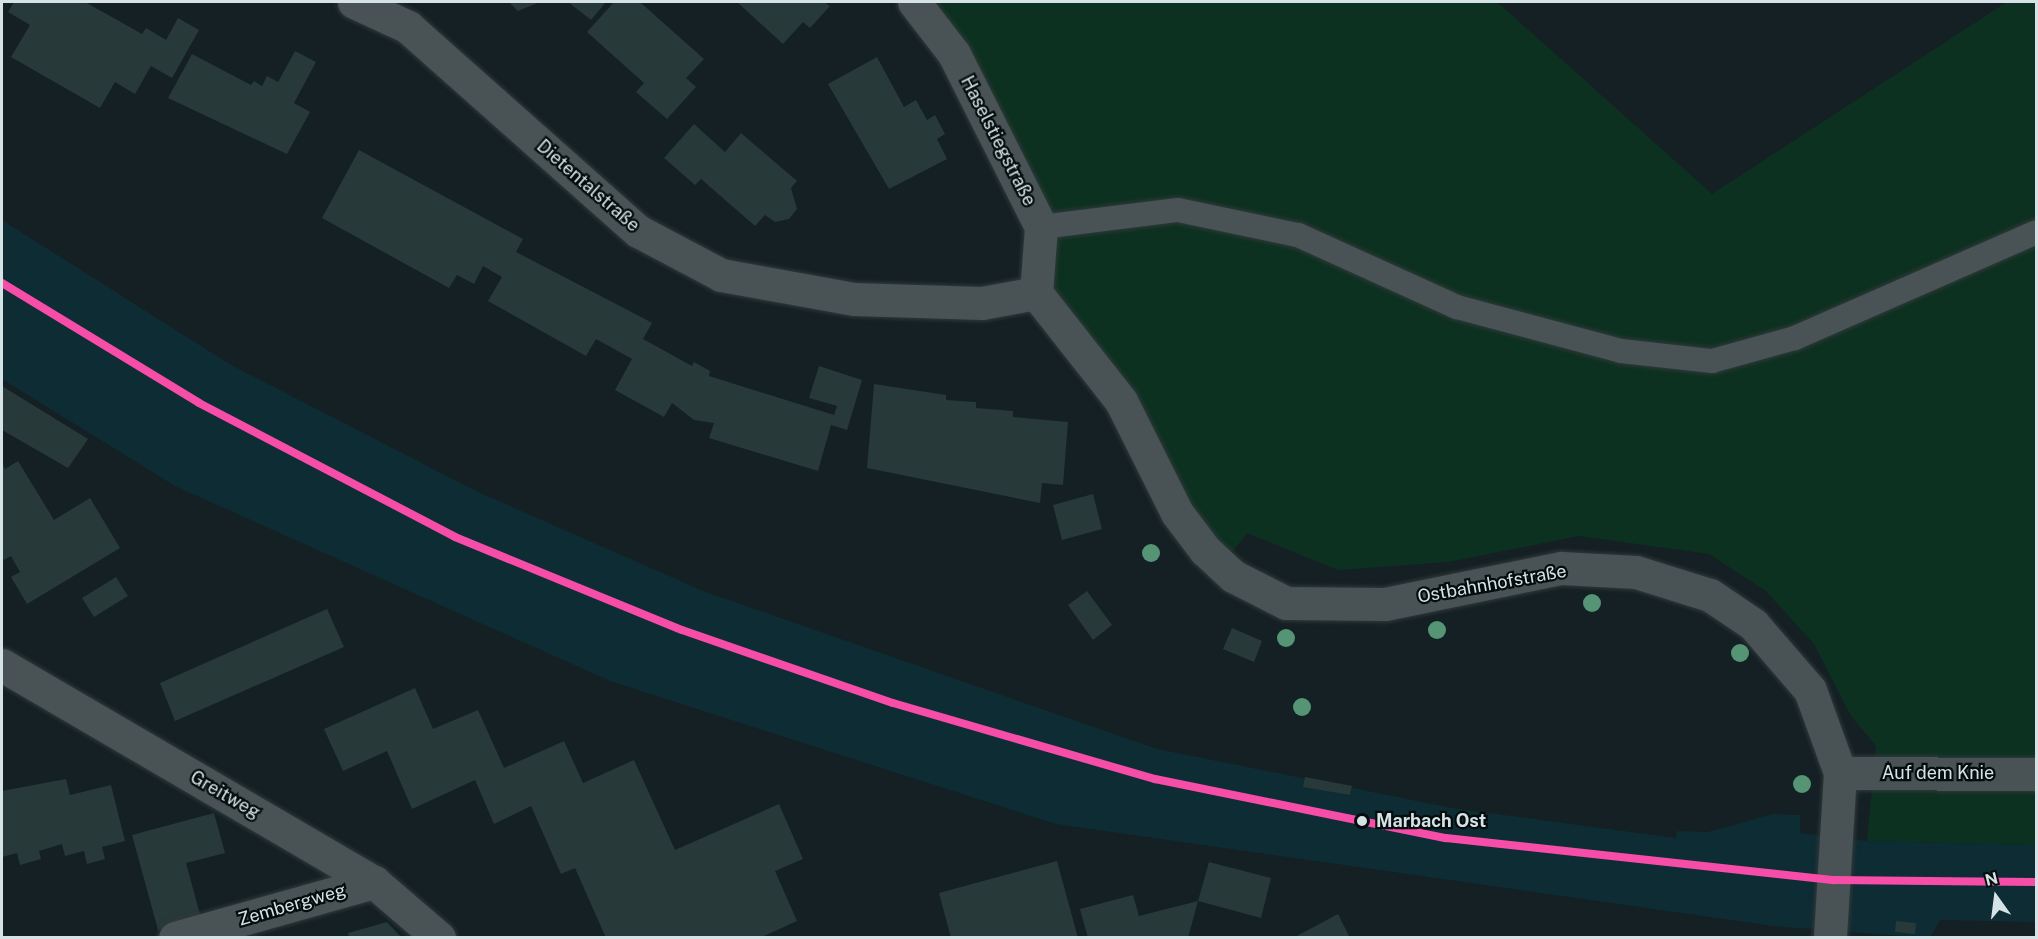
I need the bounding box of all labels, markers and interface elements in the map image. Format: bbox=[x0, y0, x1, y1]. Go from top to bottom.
street label: Haselstiegstraße bbox=[956, 72, 1040, 210]
street label: Dietentalstraße bbox=[532, 135, 644, 237]
street label: Ostbahnhofstraße bbox=[1416, 560, 1568, 608]
street label: Auf dem Knie bbox=[1882, 762, 1994, 784]
street label: Greitweg bbox=[186, 766, 264, 824]
place label: Marbach Ost bbox=[1376, 810, 1486, 832]
marker: Marbach Ost bbox=[1353, 812, 1371, 830]
north arrow bbox=[1966, 867, 2026, 927]
text: N bbox=[1983, 868, 2000, 890]
street label: Zembergweg bbox=[236, 879, 348, 931]

